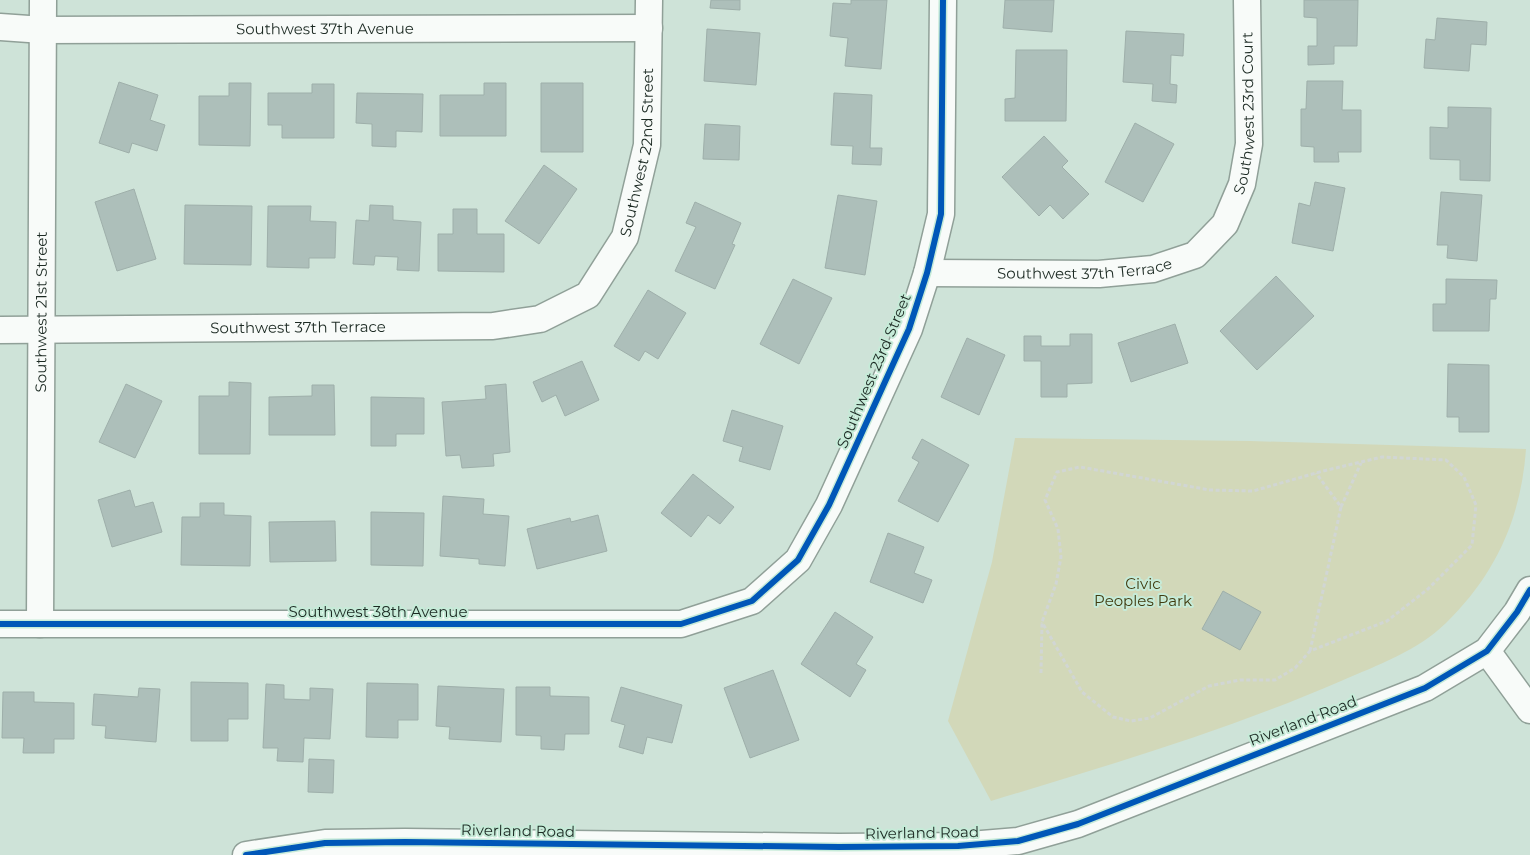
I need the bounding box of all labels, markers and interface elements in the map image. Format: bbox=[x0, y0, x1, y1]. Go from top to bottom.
street label: Southwest 37th Avenue bbox=[236, 19, 414, 38]
street label: Southwest 23rd Court bbox=[1229, 32, 1259, 197]
street label: Southwest 22nd Street bbox=[615, 68, 657, 239]
street label: Southwest 21st Street bbox=[31, 232, 51, 392]
street label: Southwest 37th Terrace bbox=[997, 253, 1174, 283]
street label: Southwest 23rd Street bbox=[832, 291, 915, 451]
street label: Southwest 37th Terrace bbox=[210, 317, 386, 337]
park label: Civic Peoples Park bbox=[1094, 574, 1192, 610]
street label: Southwest 38th Avenue bbox=[289, 602, 467, 621]
street label: Riverland Road bbox=[1246, 691, 1359, 750]
street label: Riverland Road bbox=[461, 820, 575, 841]
street label: Riverland Road bbox=[865, 822, 979, 843]

